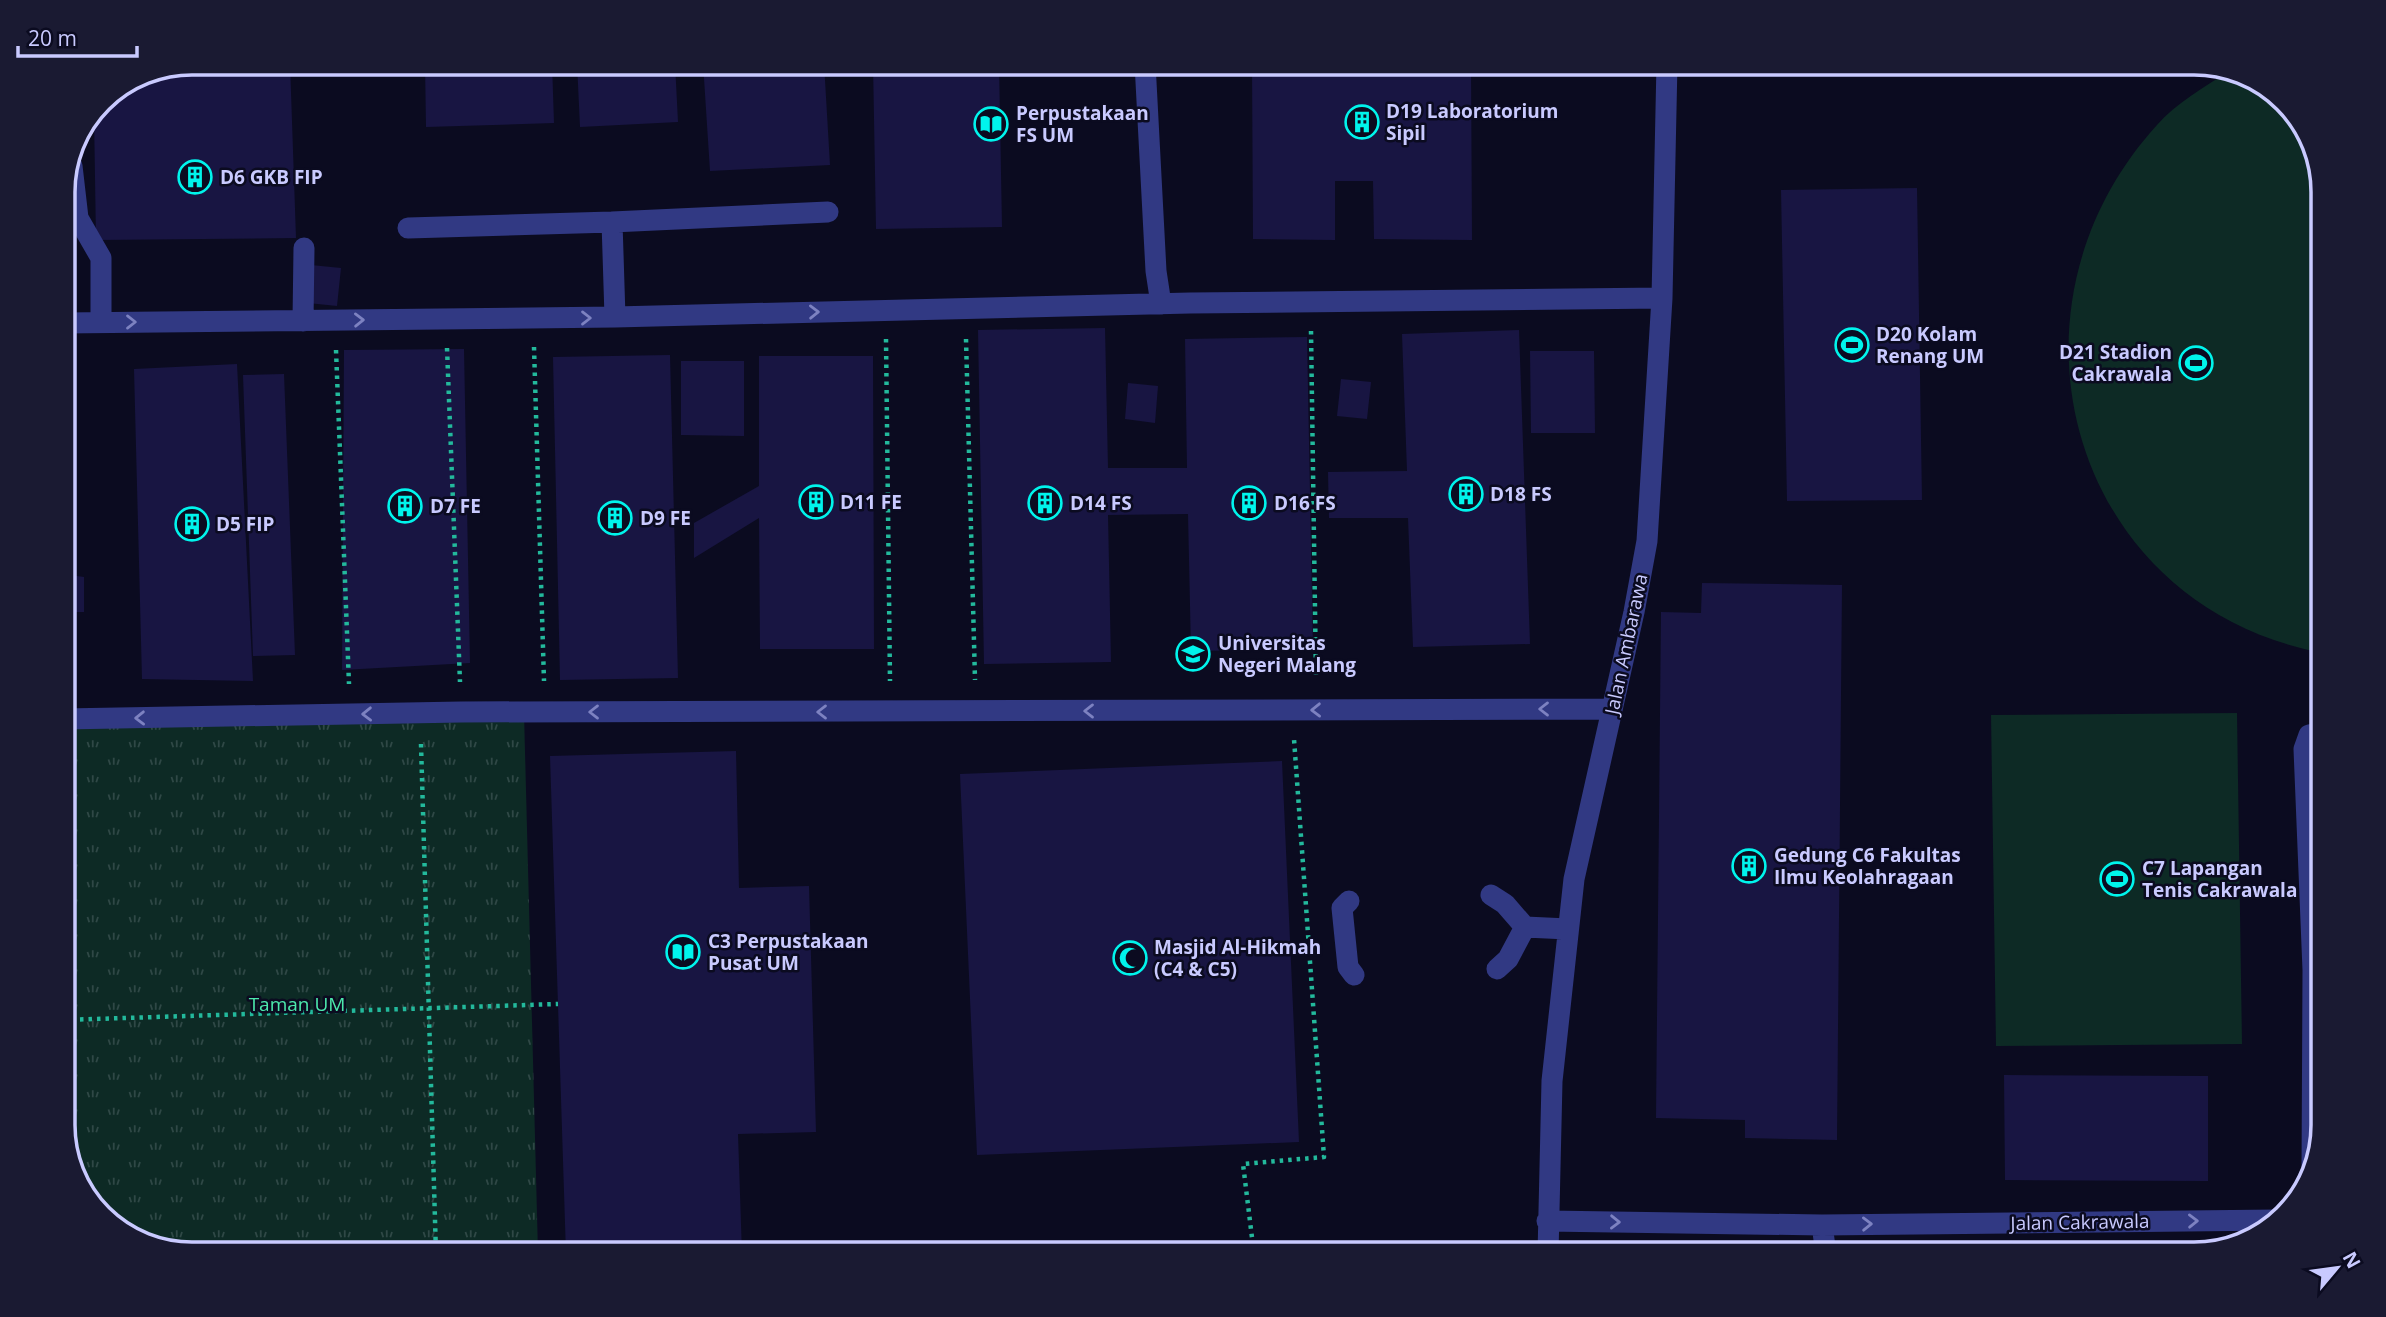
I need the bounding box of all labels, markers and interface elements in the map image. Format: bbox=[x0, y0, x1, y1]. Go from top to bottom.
scale bar bbox=[18, 14, 136, 58]
text: 20 m bbox=[28, 24, 77, 52]
place label: D19 Laboratorium Sipil bbox=[1386, 98, 1558, 146]
place label: Perpustakaan FS UM bbox=[1016, 100, 1149, 148]
building icon: D19 Laboratorium Sipil bbox=[1343, 103, 1381, 141]
library icon: Perpustakaan FS UM bbox=[972, 105, 1010, 143]
building icon: D6 GKB FIP bbox=[176, 158, 214, 196]
place label: D6 GKB FIP bbox=[220, 164, 323, 190]
one-way arrow bbox=[809, 305, 820, 320]
one-way arrow bbox=[581, 310, 592, 325]
one-way arrow bbox=[354, 313, 365, 328]
one-way arrow bbox=[127, 314, 137, 330]
place label: D20 Kolam Renang UM bbox=[1876, 321, 1984, 369]
sports icon: D20 Kolam Renang UM bbox=[1833, 326, 1871, 364]
place label: D21 Stadion Cakrawala bbox=[2059, 339, 2172, 387]
sports icon: D21 Stadion Cakrawala bbox=[2177, 344, 2215, 382]
building icon: D18 FS bbox=[1447, 475, 1485, 513]
place label: D18 FS bbox=[1490, 481, 1552, 507]
building icon: D11 FE bbox=[797, 483, 835, 521]
building icon: D14 FS bbox=[1026, 484, 1064, 522]
building icon: D16 FS bbox=[1230, 484, 1268, 522]
building icon: D7 FE bbox=[386, 487, 424, 525]
place label: D11 FE bbox=[840, 489, 902, 515]
place label: D14 FS bbox=[1070, 490, 1132, 516]
place label: D16 FS bbox=[1274, 490, 1336, 516]
place label: D7 FE bbox=[430, 493, 481, 519]
building icon: D9 FE bbox=[596, 499, 634, 537]
building icon: D5 FIP bbox=[173, 505, 211, 543]
place label: D9 FE bbox=[640, 505, 691, 531]
place label: D5 FIP bbox=[216, 511, 275, 537]
street label: Jalan Ambarawa bbox=[1598, 571, 1654, 719]
place label: Universitas Negeri Malang bbox=[1218, 630, 1356, 678]
school or university icon: Universitas Negeri Malang bbox=[1174, 635, 1212, 673]
one-way arrow bbox=[1538, 701, 1548, 717]
one-way arrow bbox=[1310, 702, 1321, 718]
one-way arrow bbox=[1083, 703, 1093, 719]
one-way arrow bbox=[589, 704, 599, 720]
one-way arrow bbox=[816, 704, 827, 720]
one-way arrow bbox=[361, 706, 372, 722]
one-way arrow bbox=[134, 710, 144, 726]
place label: Gedung C6 Fakultas Ilmu Keolahragaan bbox=[1774, 842, 1961, 890]
building icon: Gedung C6 Fakultas Ilmu Keolahragaan bbox=[1730, 847, 1768, 885]
place label: C7 Lapangan Tenis Cakrawala bbox=[2142, 855, 2297, 903]
sports icon: C7 Lapangan Tenis Cakrawala bbox=[2098, 860, 2136, 898]
place label: C3 Perpustakaan Pusat UM bbox=[708, 928, 869, 976]
library icon: C3 Perpustakaan Pusat UM bbox=[664, 933, 702, 971]
place label: Masjid Al-Hikmah (C4 & C5) bbox=[1154, 934, 1321, 982]
mosque icon: Masjid Al-Hikmah (C4 & C5) bbox=[1111, 939, 1149, 977]
park label: Taman UM bbox=[249, 991, 345, 1017]
street label: Jalan Cakrawala bbox=[2008, 1208, 2150, 1236]
one-way arrow bbox=[2188, 1213, 2199, 1229]
one-way arrow bbox=[1611, 1214, 1621, 1230]
one-way arrow bbox=[1863, 1216, 1873, 1232]
north arrow bbox=[2302, 1233, 2372, 1303]
text: N bbox=[2337, 1247, 2367, 1273]

